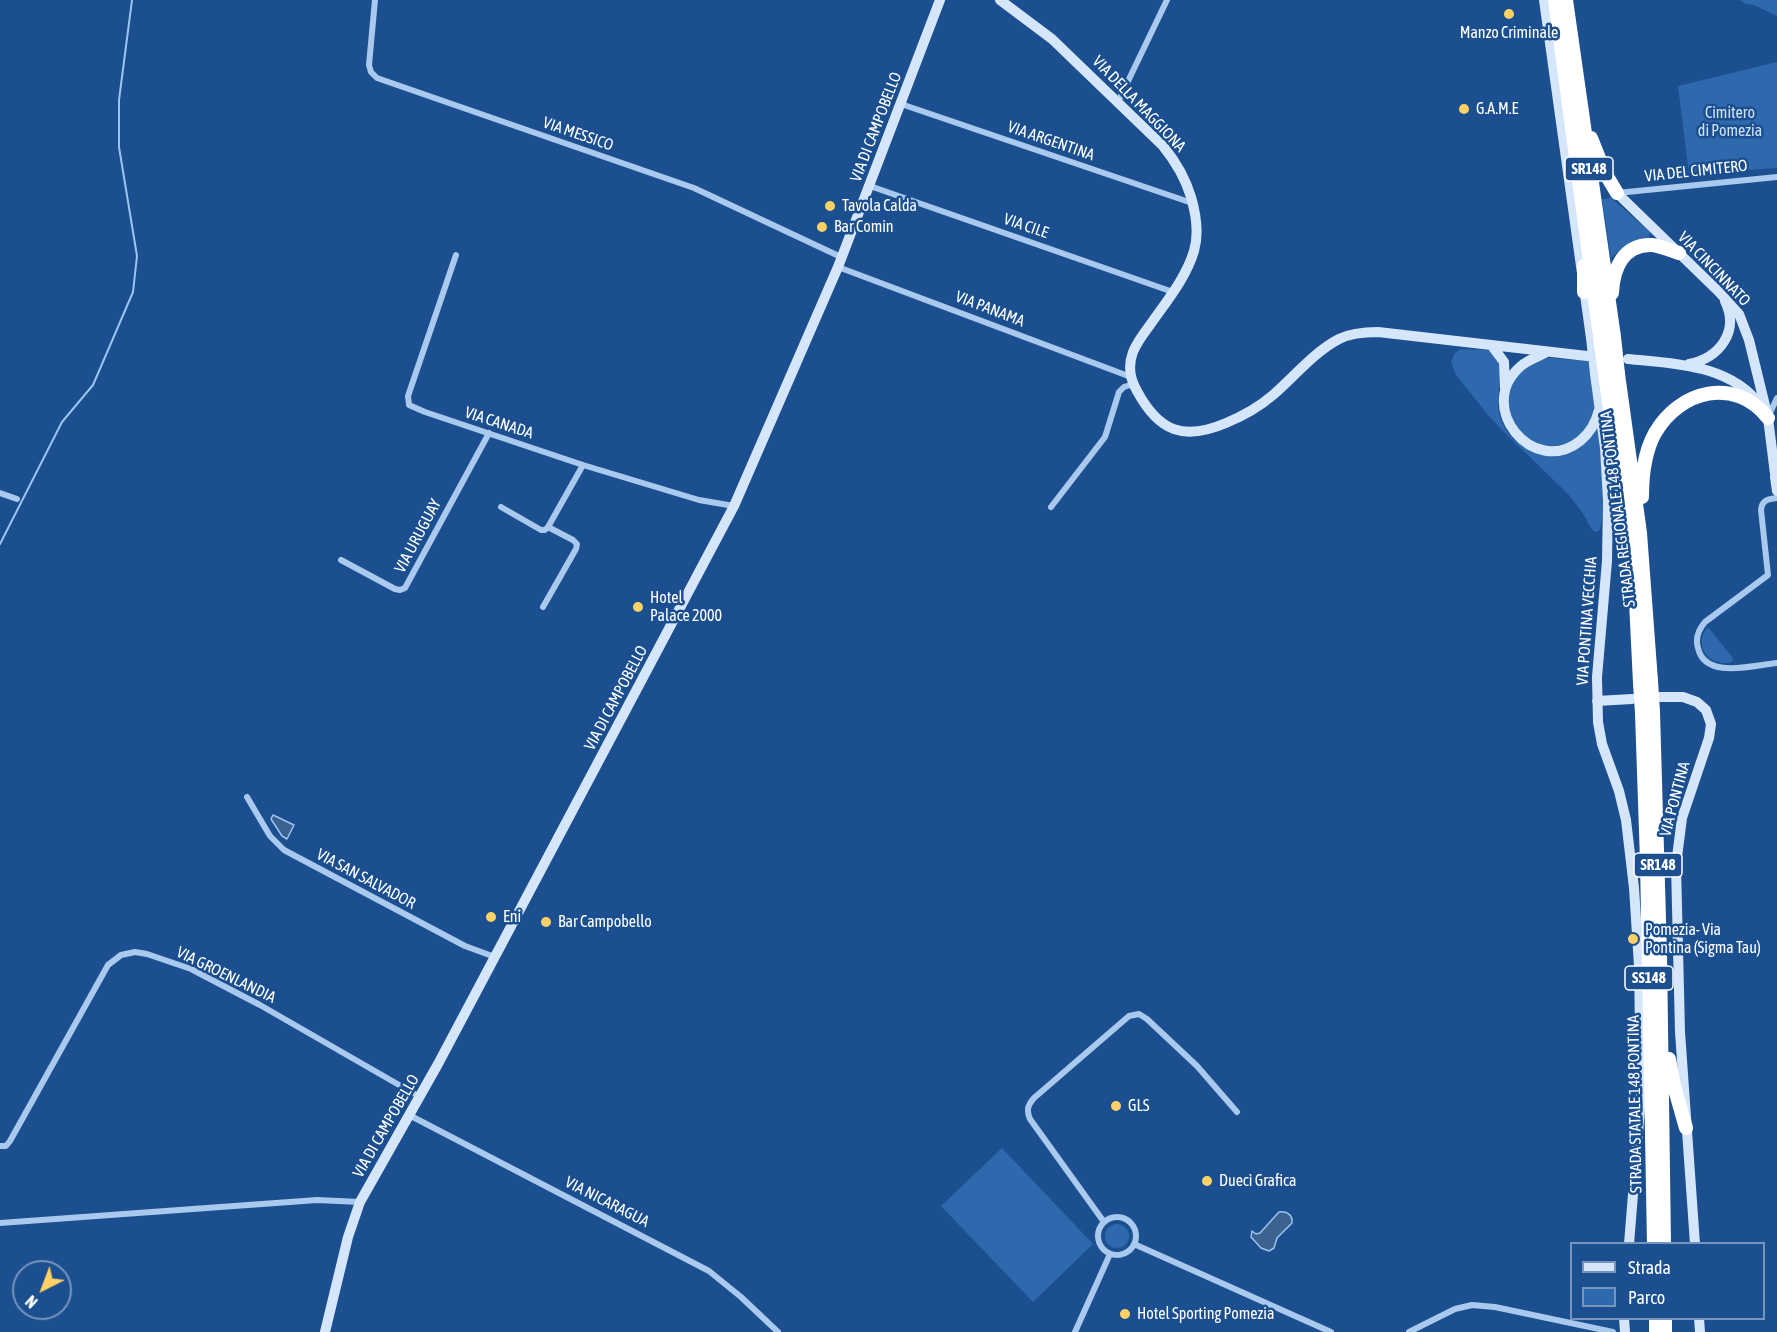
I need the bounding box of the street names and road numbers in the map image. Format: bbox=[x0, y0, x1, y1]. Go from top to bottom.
street label: VIA DELLA MAGGIONA bbox=[1088, 52, 1190, 156]
street label: VIA DI CAMPOBELLO bbox=[846, 69, 906, 185]
street label: VIA MESSICO bbox=[540, 113, 616, 155]
street label: VIA ARGENTINA bbox=[1005, 117, 1097, 165]
street label: VIA DEL CIMITERO bbox=[1644, 156, 1748, 186]
road number: SR148 bbox=[1565, 157, 1613, 181]
street label: VIA CILE bbox=[1001, 209, 1051, 243]
street label: VIA CINCINNATO bbox=[1674, 228, 1754, 310]
street label: VIA PANAMA bbox=[953, 287, 1027, 331]
street label: VIA CANADA bbox=[462, 403, 536, 443]
street label: STRADA REGIONALE 148 PONTINA bbox=[1596, 410, 1640, 608]
street label: VIA URUGUAY bbox=[391, 496, 445, 576]
street label: VIA PONTINA VECCHIA bbox=[1573, 556, 1601, 686]
street label: VIA DI CAMPOBELLO bbox=[580, 642, 652, 754]
street label: VIA PONTINA bbox=[1656, 759, 1694, 839]
street label: VIA SAN SALVADOR bbox=[313, 845, 419, 913]
road number: SR148 bbox=[1634, 853, 1682, 877]
street label: VIA GROENLANDIA bbox=[173, 943, 279, 1007]
road number: SS148 bbox=[1625, 966, 1673, 990]
street label: STRADA STATALE 148 PONTINA bbox=[1624, 1015, 1646, 1193]
street label: VIA DI CAMPOBELLO bbox=[349, 1071, 423, 1181]
street label: VIA NICARAGUA bbox=[562, 1173, 652, 1231]

